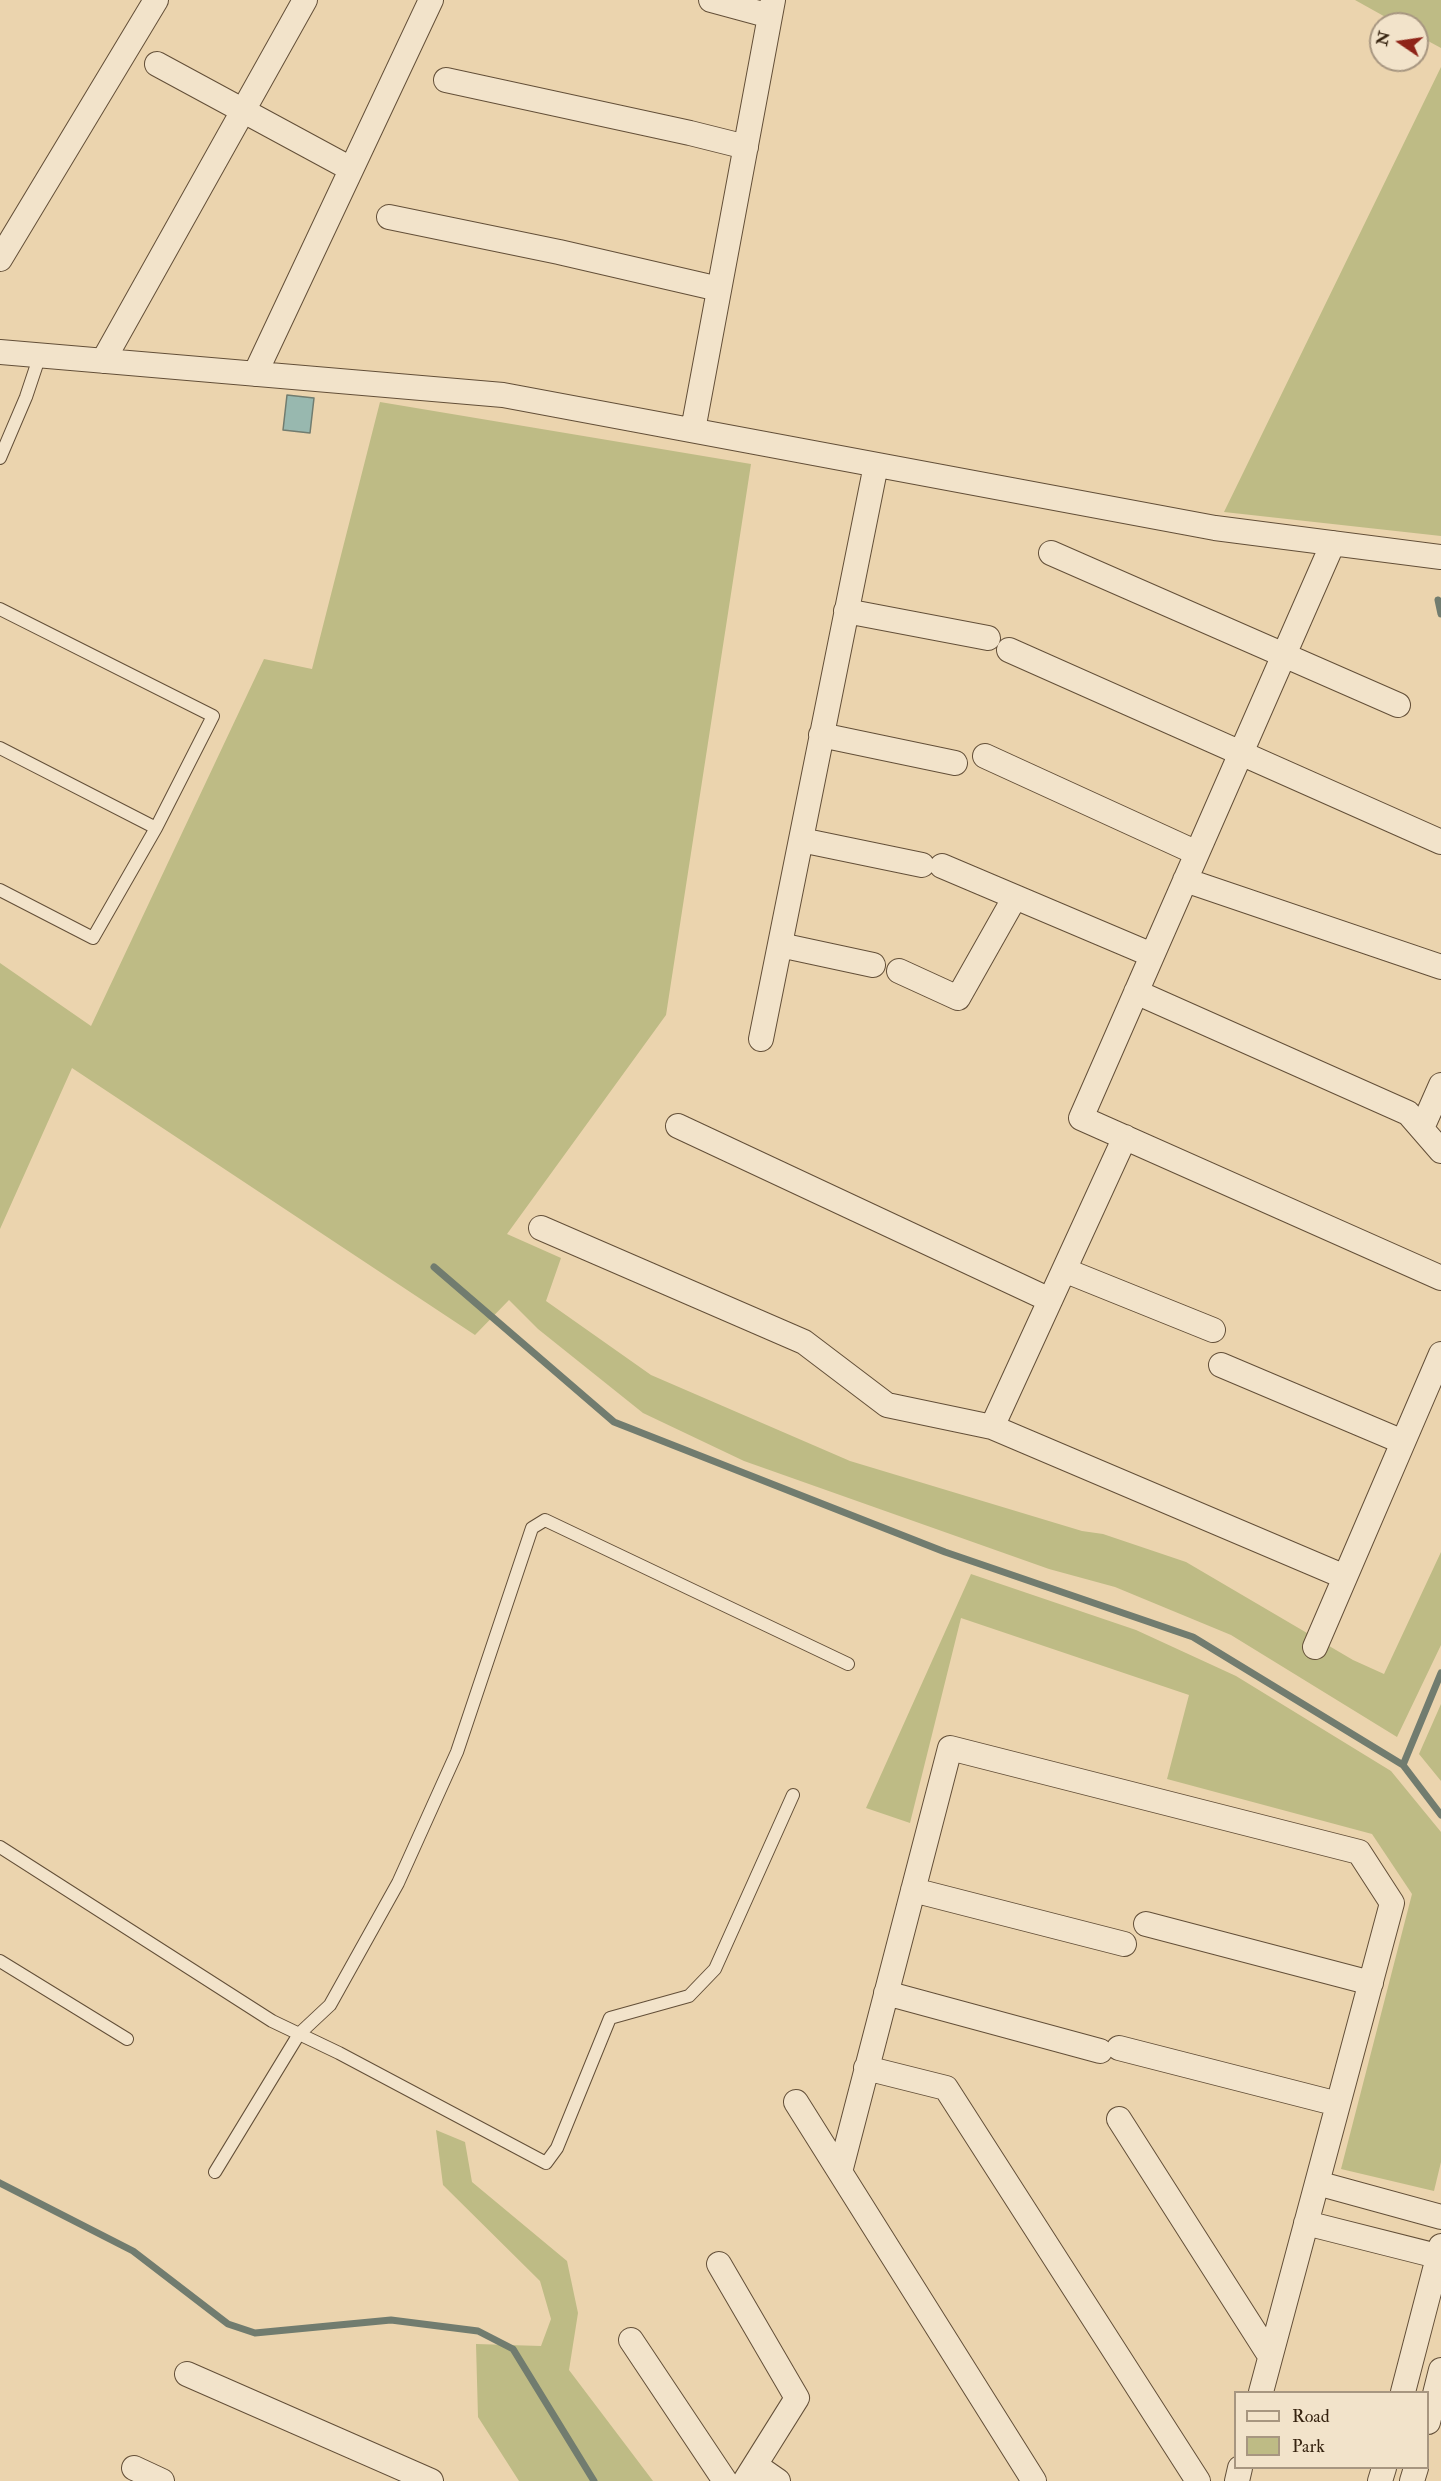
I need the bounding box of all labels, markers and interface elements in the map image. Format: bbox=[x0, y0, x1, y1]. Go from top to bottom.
north arrow bbox=[1369, 12, 1429, 72]
text: N bbox=[1372, 29, 1395, 48]
legend bbox=[1234, 2391, 1429, 2469]
text: Road bbox=[1292, 2405, 1330, 2428]
text: Park bbox=[1292, 2435, 1325, 2458]

